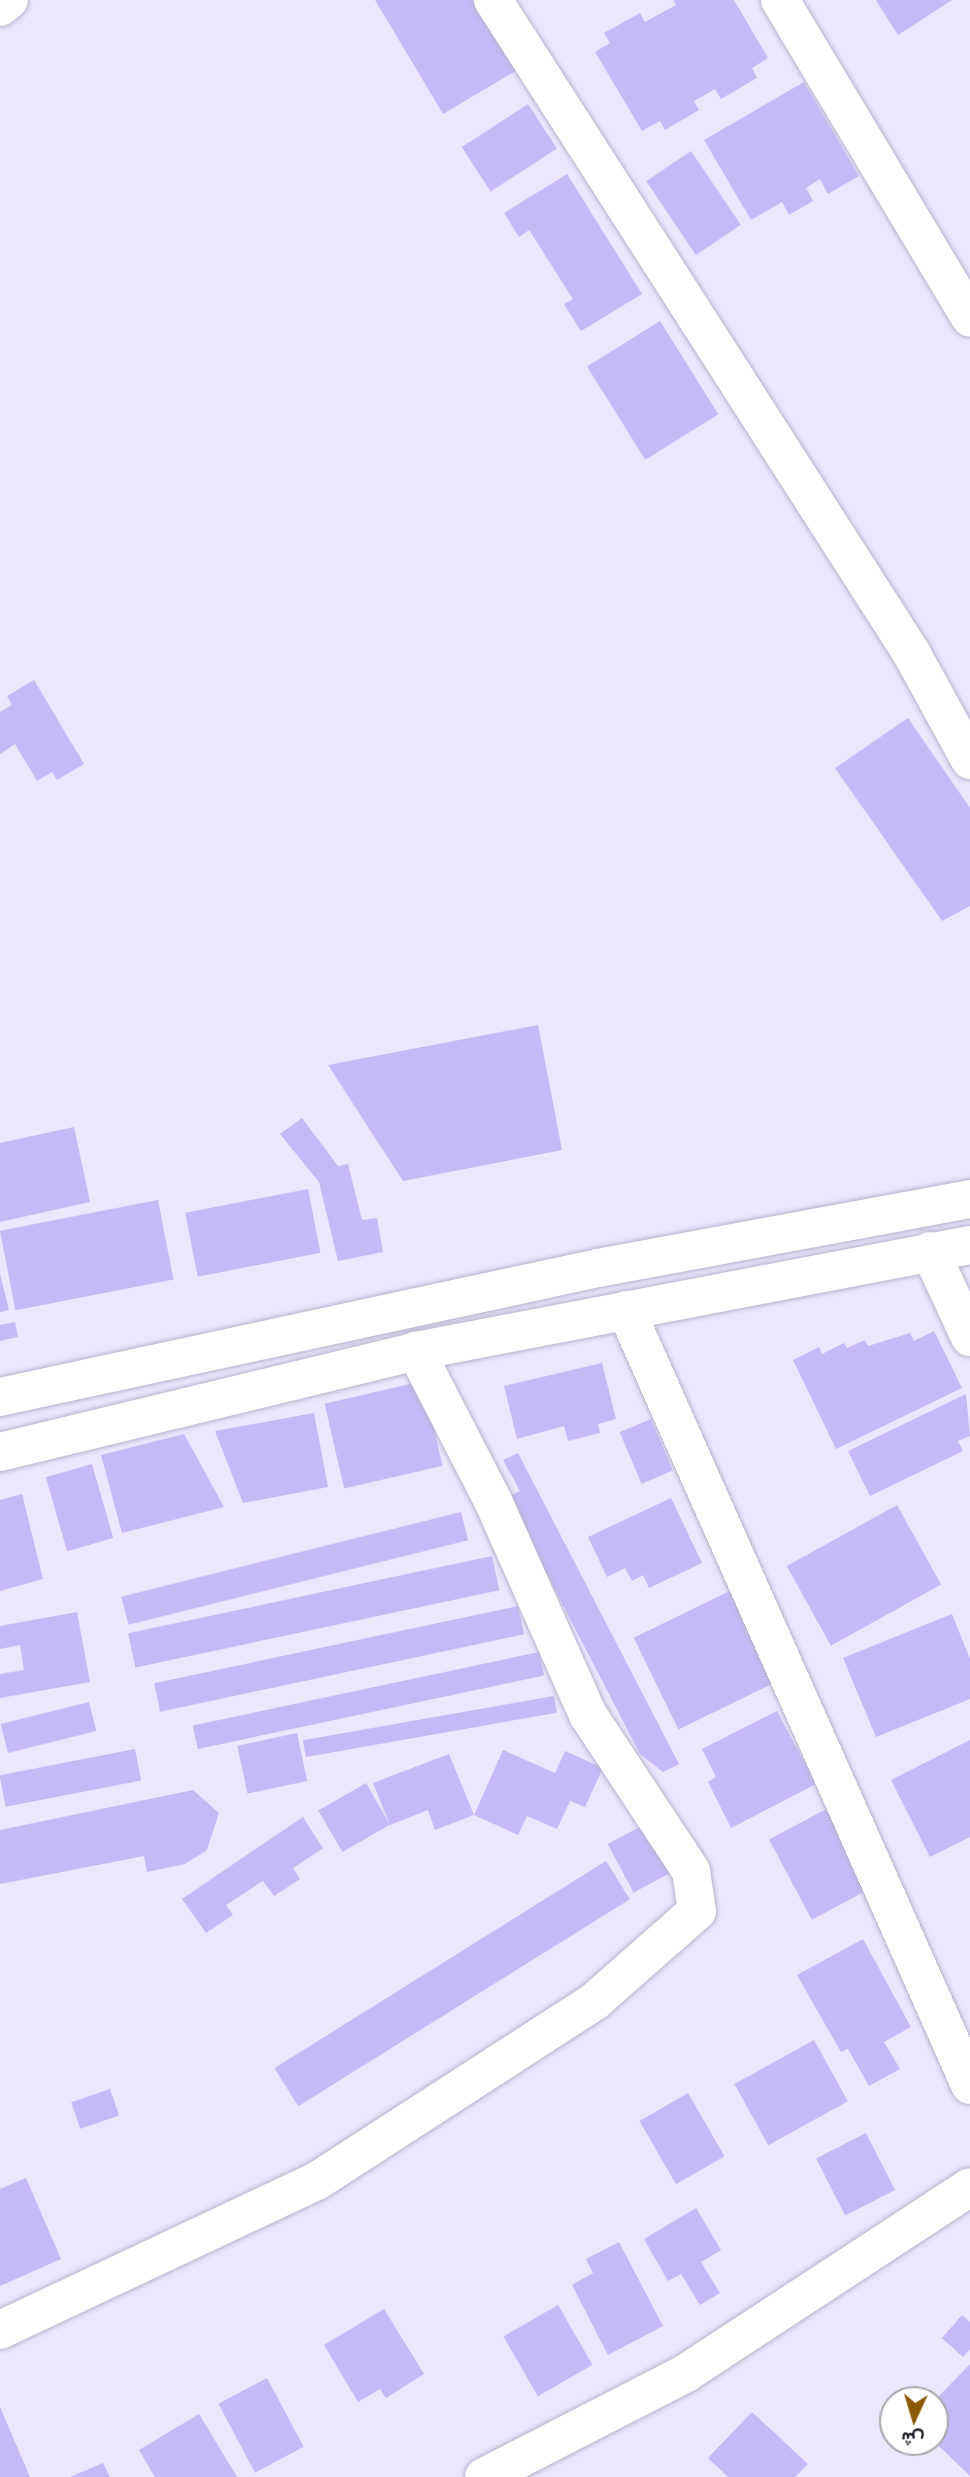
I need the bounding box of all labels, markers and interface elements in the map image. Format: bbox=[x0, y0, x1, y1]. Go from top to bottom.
north arrow bbox=[879, 2386, 949, 2456]
text: ش bbox=[900, 2427, 925, 2453]

